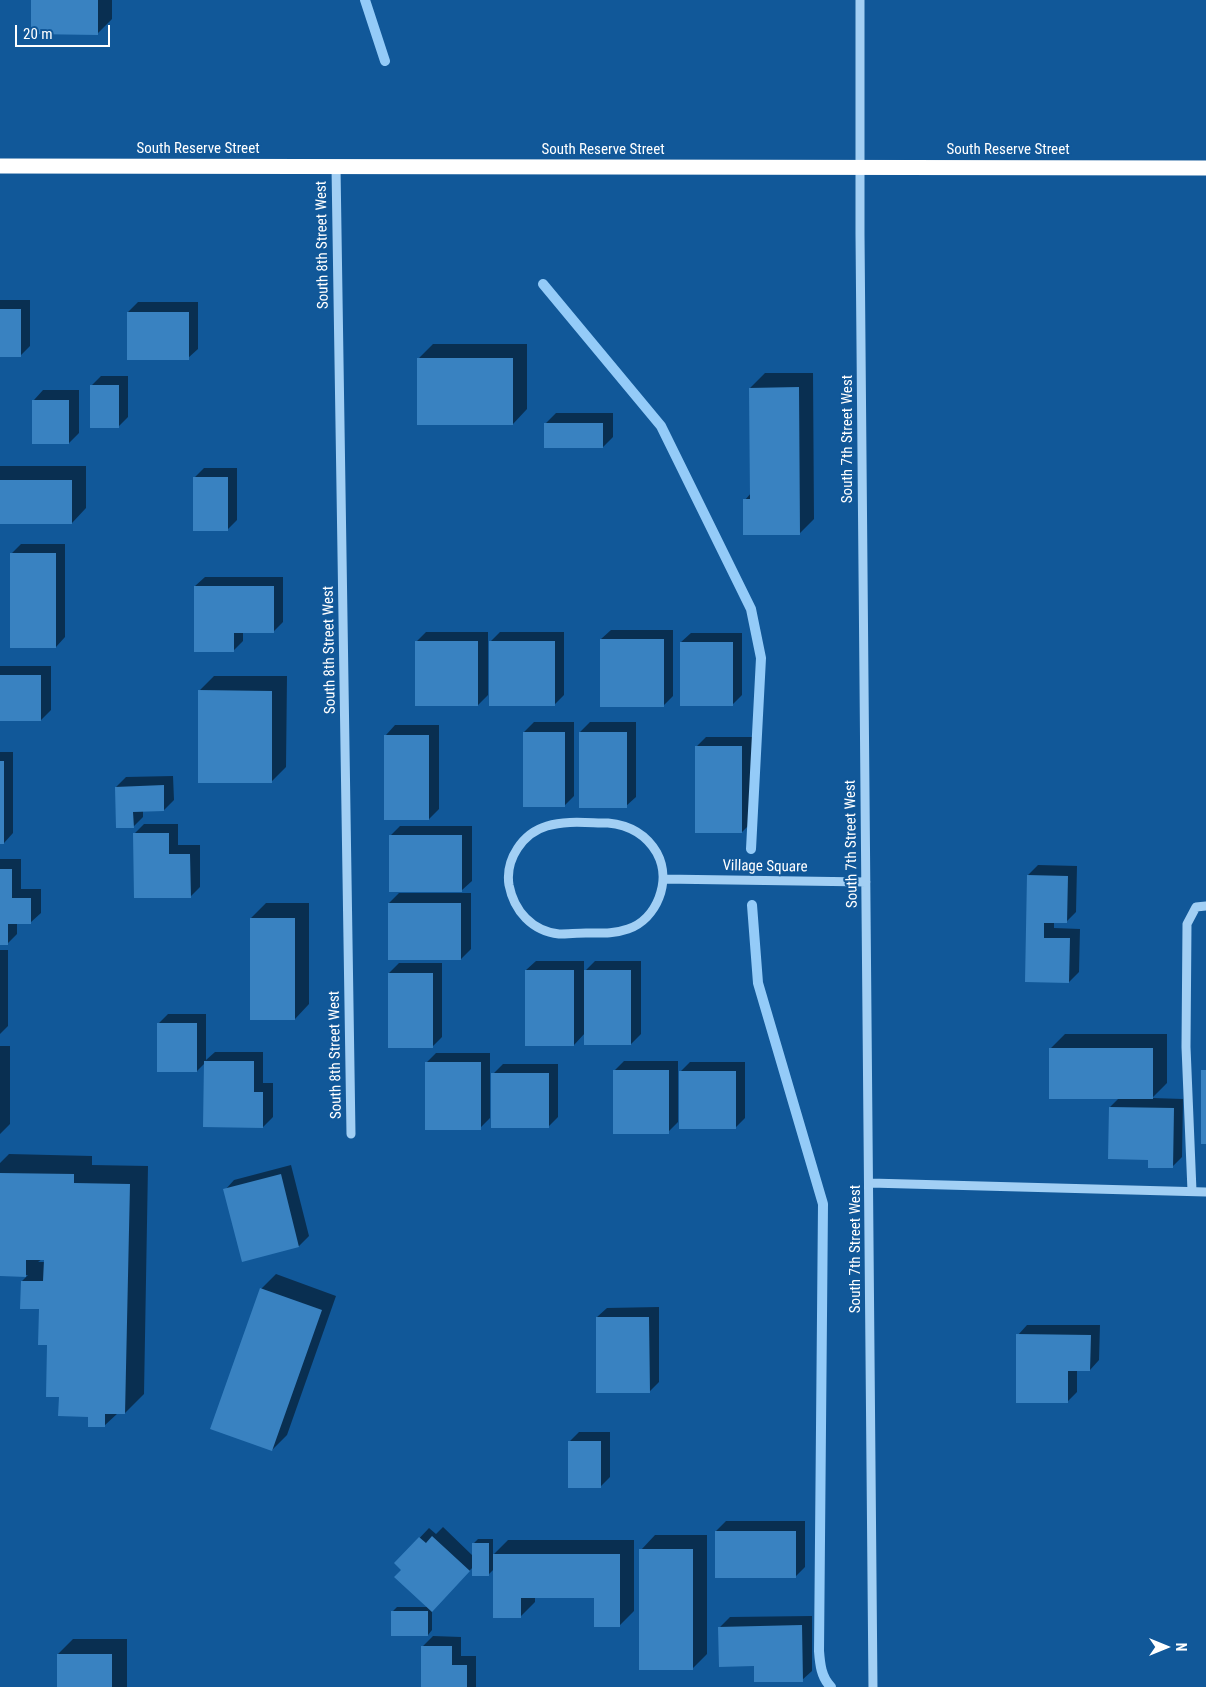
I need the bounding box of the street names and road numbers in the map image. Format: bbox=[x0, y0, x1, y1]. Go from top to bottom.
street label: South Reserve Street bbox=[136, 140, 260, 158]
street label: South Reserve Street bbox=[541, 141, 665, 159]
street label: South Reserve Street bbox=[946, 141, 1070, 159]
street label: South 8th Street West bbox=[313, 181, 333, 309]
street label: South 7th Street West bbox=[839, 375, 857, 503]
street label: South 8th Street West bbox=[320, 586, 340, 714]
street label: South 7th Street West bbox=[842, 780, 862, 908]
street label: Village Square bbox=[722, 857, 808, 877]
street label: South 8th Street West bbox=[326, 991, 346, 1119]
street label: South 7th Street West bbox=[847, 1185, 865, 1313]

